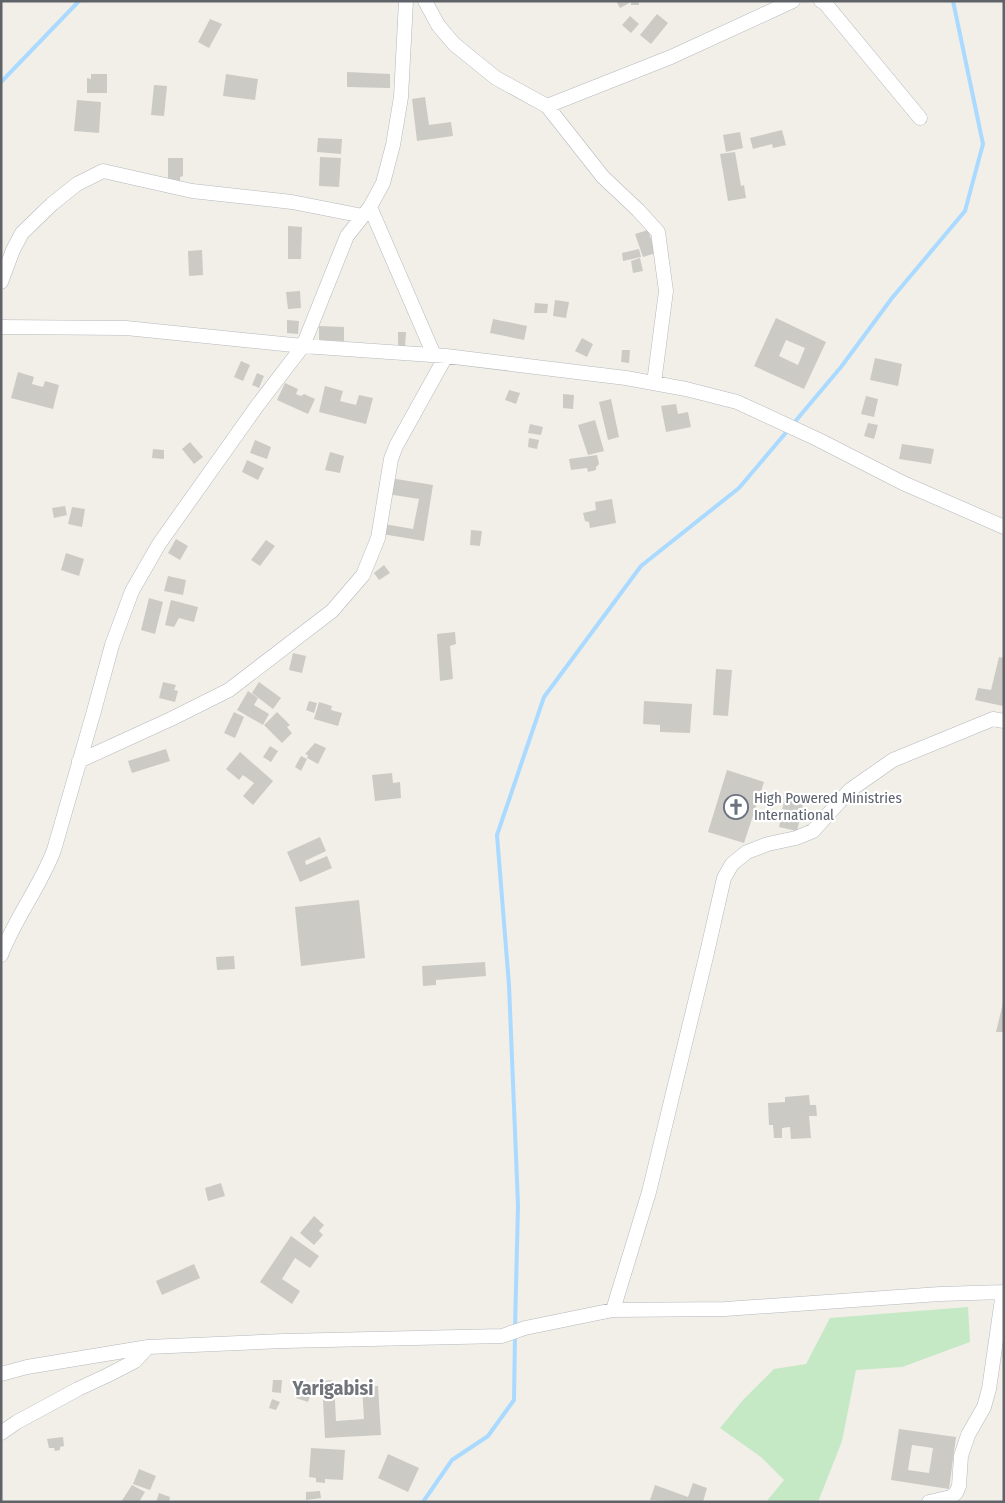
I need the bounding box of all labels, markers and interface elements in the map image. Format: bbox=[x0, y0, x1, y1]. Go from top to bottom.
place label: High Powered Ministries International bbox=[754, 789, 902, 824]
church icon: High Powered Ministries International bbox=[723, 794, 749, 820]
district label: Yarigabisi bbox=[292, 1376, 373, 1400]

